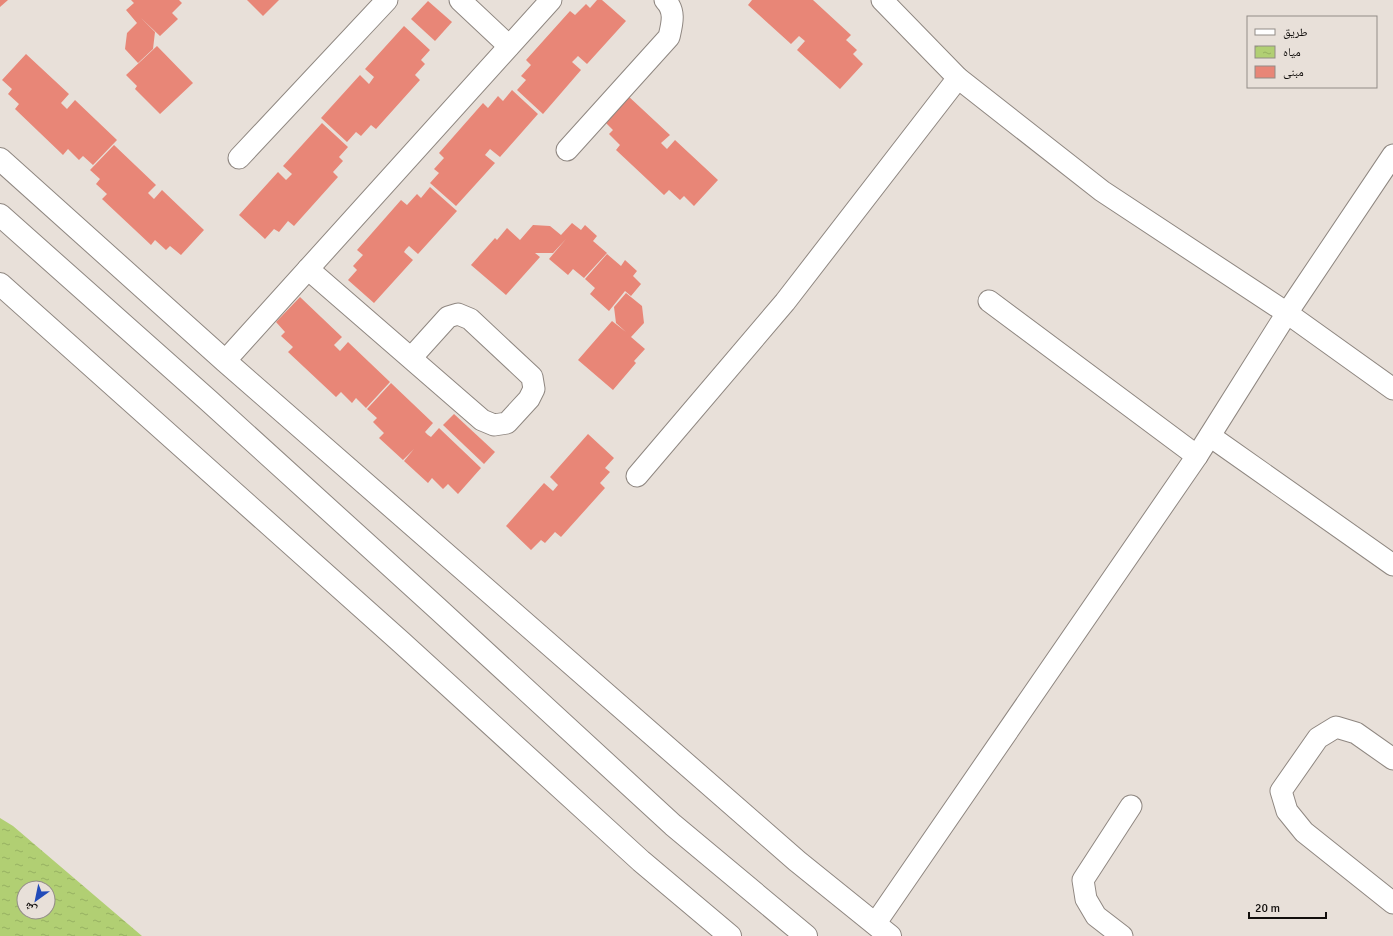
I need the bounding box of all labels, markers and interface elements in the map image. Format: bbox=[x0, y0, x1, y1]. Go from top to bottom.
legend bbox=[1247, 16, 1377, 88]
text: طريق bbox=[1283, 25, 1308, 40]
text: مياه bbox=[1283, 45, 1301, 60]
text: مبنى bbox=[1283, 65, 1304, 80]
north arrow bbox=[16, 880, 56, 920]
scale bar bbox=[1249, 894, 1326, 920]
text: ش bbox=[22, 898, 40, 917]
text: 20 m bbox=[1255, 901, 1280, 916]

